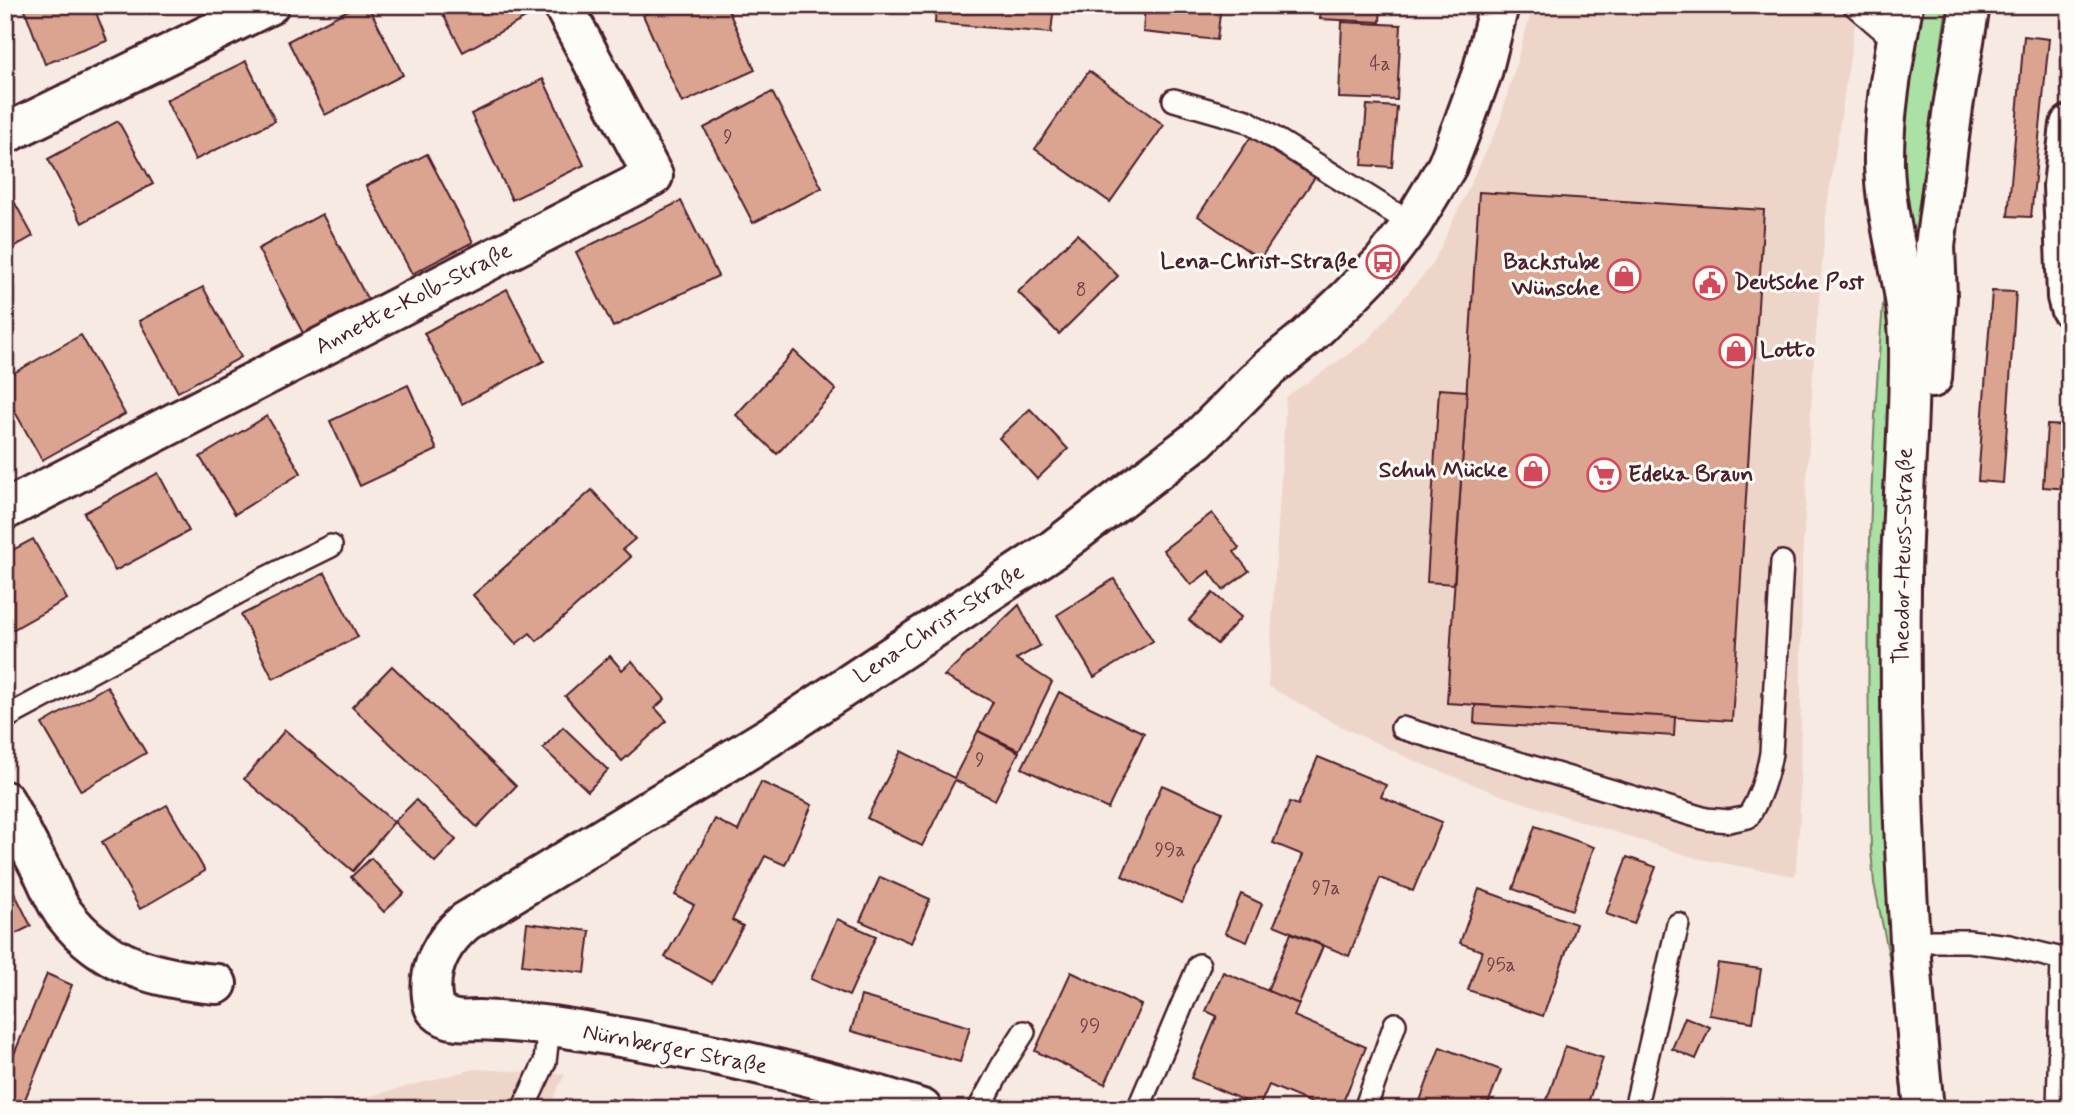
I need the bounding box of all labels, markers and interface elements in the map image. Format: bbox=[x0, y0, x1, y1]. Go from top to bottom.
house number: 4a bbox=[1370, 52, 1390, 77]
house number: 9 bbox=[723, 125, 733, 150]
street label: Annette-Kolb-Straße bbox=[310, 236, 517, 362]
bus stop icon: Lena-Christ-Straße bbox=[1364, 243, 1402, 281]
place label: Lena-Christ-Straße bbox=[1160, 247, 1359, 277]
place label: Backstube Wünsche bbox=[1503, 248, 1601, 304]
shop icon: Backstube Wünsche bbox=[1605, 257, 1643, 295]
public building icon: Deutsche Post bbox=[1691, 264, 1729, 302]
place label: Deutsche Post bbox=[1734, 268, 1865, 298]
house number: 8 bbox=[1076, 278, 1086, 303]
shop icon: Lotto bbox=[1717, 332, 1755, 370]
place label: Lotto bbox=[1760, 336, 1815, 366]
street label: Theodor-Heuss-Straße bbox=[1887, 447, 1921, 665]
shop icon: Schuh Mücke bbox=[1514, 452, 1552, 490]
place label: Schuh Mücke bbox=[1379, 456, 1509, 486]
supermarket icon: Edeka Braun bbox=[1585, 456, 1623, 494]
place label: Edeka Braun bbox=[1628, 460, 1753, 490]
street label: Lena-Christ-Straße bbox=[849, 557, 1030, 691]
house number: 9 bbox=[975, 748, 985, 773]
house number: 99a bbox=[1155, 838, 1185, 863]
house number: 97a bbox=[1312, 876, 1340, 901]
house number: 95a bbox=[1486, 953, 1516, 978]
house number: 99 bbox=[1080, 1014, 1100, 1039]
street label: Nürnberger Straße bbox=[580, 1017, 770, 1085]

